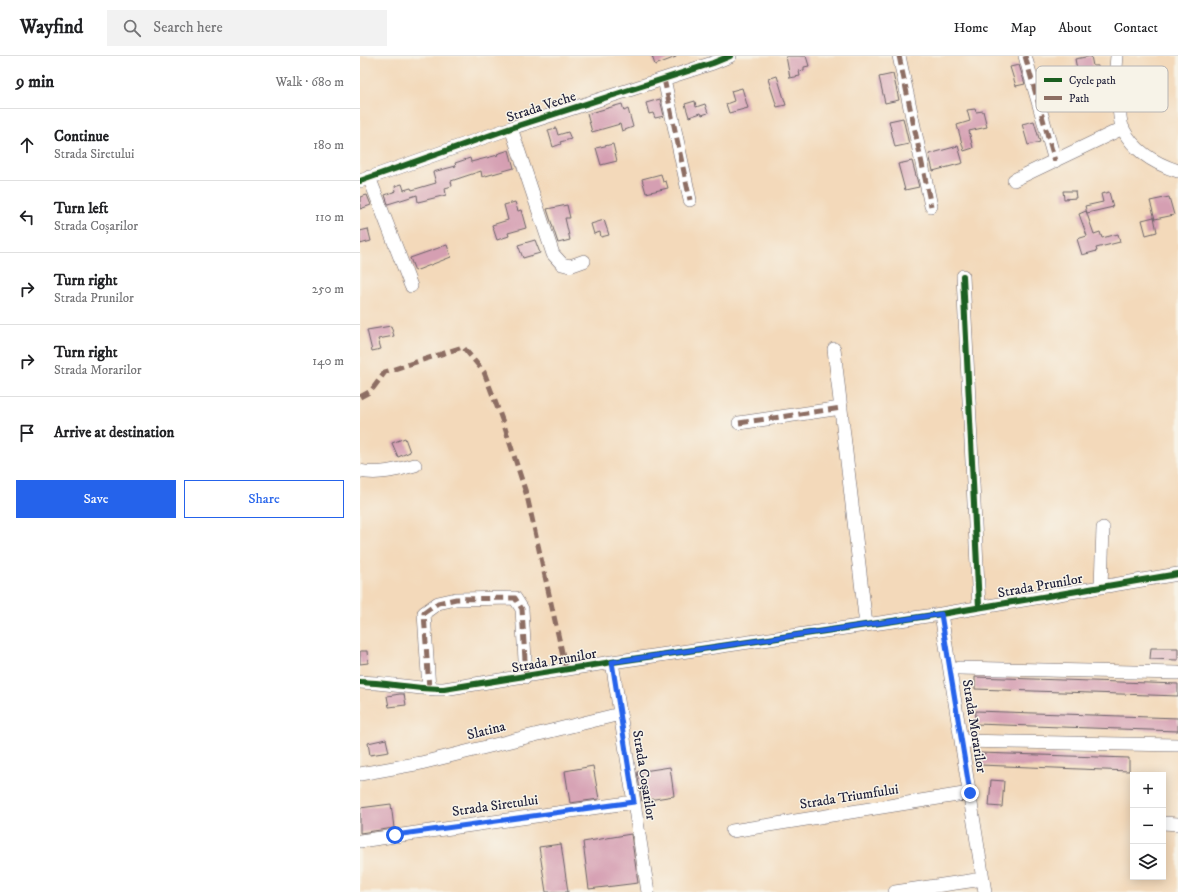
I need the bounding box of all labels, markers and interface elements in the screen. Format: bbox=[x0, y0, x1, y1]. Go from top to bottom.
search box bbox=[107, 10, 387, 46]
text: Wayfind bbox=[20, 16, 83, 39]
icon: search bbox=[121, 17, 143, 39]
text: Search here bbox=[153, 18, 223, 37]
text: Home bbox=[954, 19, 988, 37]
text: Map bbox=[1010, 19, 1036, 37]
text: About bbox=[1058, 19, 1092, 37]
text: Contact bbox=[1114, 19, 1158, 37]
legend bbox=[1036, 66, 1168, 112]
text: 9 min bbox=[16, 71, 54, 93]
text: Walk · 680 m bbox=[275, 74, 344, 90]
text: Cycle path bbox=[1069, 74, 1116, 88]
street label: Strada Veche bbox=[504, 87, 578, 127]
text: Path bbox=[1069, 92, 1090, 106]
text: Continue bbox=[54, 127, 109, 146]
icon: ahead bbox=[16, 134, 38, 156]
text: 180 m bbox=[313, 137, 344, 153]
text: Strada Siretului bbox=[54, 146, 134, 162]
text: Turn left bbox=[54, 199, 108, 218]
icon: left bbox=[16, 206, 38, 228]
text: 110 m bbox=[315, 209, 344, 225]
text: Strada Coșarilor bbox=[54, 218, 138, 234]
text: Turn right bbox=[54, 271, 117, 290]
icon: right bbox=[16, 278, 38, 300]
text: 250 m bbox=[312, 281, 344, 297]
text: Strada Prunilor bbox=[54, 290, 134, 306]
text: Turn right bbox=[54, 343, 117, 362]
icon: right bbox=[16, 350, 38, 372]
text: 140 m bbox=[312, 353, 344, 369]
text: Strada Morarilor bbox=[54, 362, 142, 378]
icon: arrive bbox=[16, 422, 38, 444]
text: Arrive at destination bbox=[54, 423, 174, 442]
button: Save bbox=[16, 480, 176, 518]
button: Share bbox=[184, 480, 344, 518]
street label: Strada Prunilor bbox=[996, 570, 1085, 602]
street label: Strada Prunilor bbox=[510, 645, 599, 677]
street label: Strada Morarilor bbox=[958, 678, 990, 775]
street label: Slatina bbox=[465, 718, 507, 744]
street label: Strada Coșarilor bbox=[628, 729, 660, 822]
map controls bbox=[1130, 772, 1166, 880]
button: + bbox=[1130, 772, 1166, 808]
street label: Strada Triumfului bbox=[798, 780, 900, 814]
route end bbox=[961, 784, 979, 802]
street label: Strada Siretului bbox=[451, 791, 540, 821]
button: − bbox=[1130, 808, 1166, 844]
route start bbox=[386, 826, 404, 844]
button: layers bbox=[1130, 844, 1166, 880]

